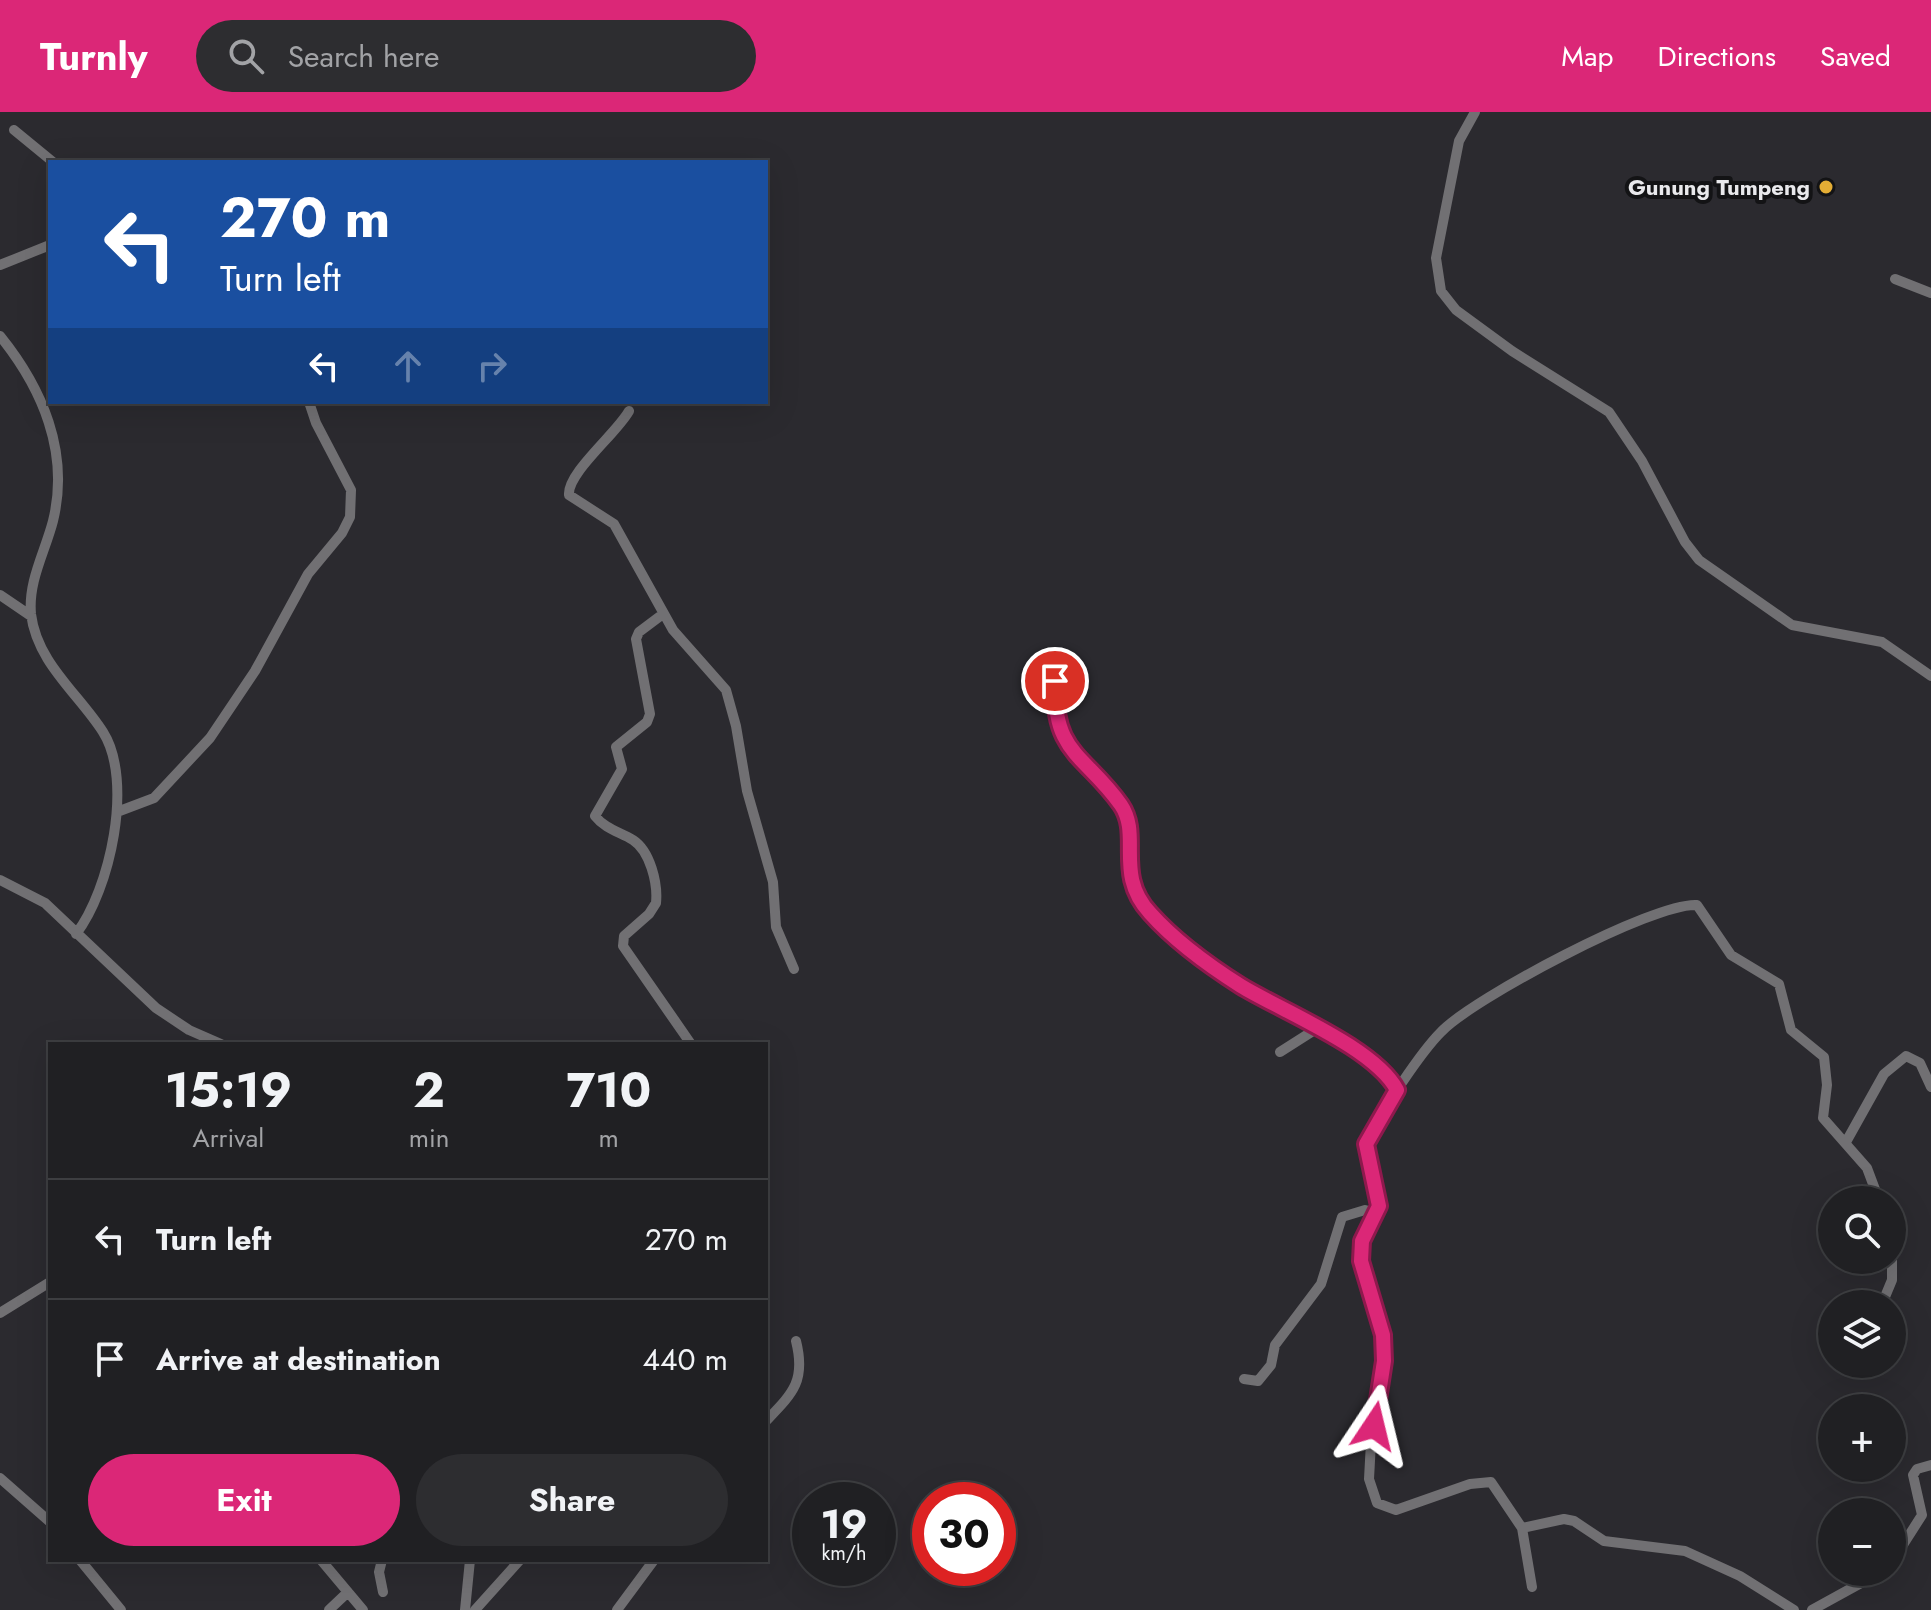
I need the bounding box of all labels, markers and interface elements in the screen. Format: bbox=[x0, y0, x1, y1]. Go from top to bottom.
search box bbox=[196, 20, 756, 92]
text: Turnly bbox=[40, 29, 148, 84]
icon: search bbox=[224, 34, 268, 78]
text: Search here bbox=[288, 35, 439, 78]
text: Map bbox=[1561, 36, 1613, 77]
text: Directions bbox=[1657, 36, 1776, 77]
text: Saved bbox=[1820, 36, 1891, 77]
place label: Gunung Tumpeng bbox=[1628, 171, 1810, 203]
text: 270 m bbox=[220, 177, 390, 258]
marker: Gunung Tumpeng bbox=[1817, 178, 1835, 196]
icon: left bbox=[88, 192, 192, 296]
text: Turn left bbox=[220, 252, 341, 304]
icon: left bbox=[302, 344, 346, 388]
icon: ahead bbox=[386, 344, 430, 388]
icon: right bbox=[470, 344, 514, 388]
pin bbox=[1021, 647, 1089, 715]
icon: arrive bbox=[1033, 659, 1077, 703]
text: 15:19 bbox=[165, 1056, 292, 1125]
text: 2 bbox=[413, 1056, 445, 1125]
text: 710 bbox=[566, 1056, 651, 1125]
text: Arrival bbox=[193, 1119, 264, 1157]
text: min bbox=[409, 1119, 449, 1157]
text: m bbox=[599, 1119, 619, 1157]
map controls bbox=[1818, 1186, 1906, 1586]
button: search bbox=[1818, 1186, 1906, 1274]
icon: left bbox=[88, 1217, 132, 1261]
text: Turn left bbox=[156, 1218, 271, 1261]
text: 270 m bbox=[645, 1218, 728, 1261]
button: layers bbox=[1818, 1290, 1906, 1378]
icon: arrive bbox=[88, 1337, 132, 1381]
text: Arrive at destination bbox=[156, 1338, 441, 1381]
text: 440 m bbox=[643, 1338, 728, 1381]
position arrow bbox=[1332, 1384, 1416, 1468]
button: + bbox=[1818, 1394, 1906, 1482]
button: Exit bbox=[88, 1454, 400, 1546]
button: Share bbox=[416, 1454, 728, 1546]
speed limit sign: 30 bbox=[912, 1482, 1016, 1586]
text: 19 bbox=[820, 1495, 868, 1553]
button: − bbox=[1818, 1498, 1906, 1586]
text: km/h bbox=[821, 1539, 867, 1568]

